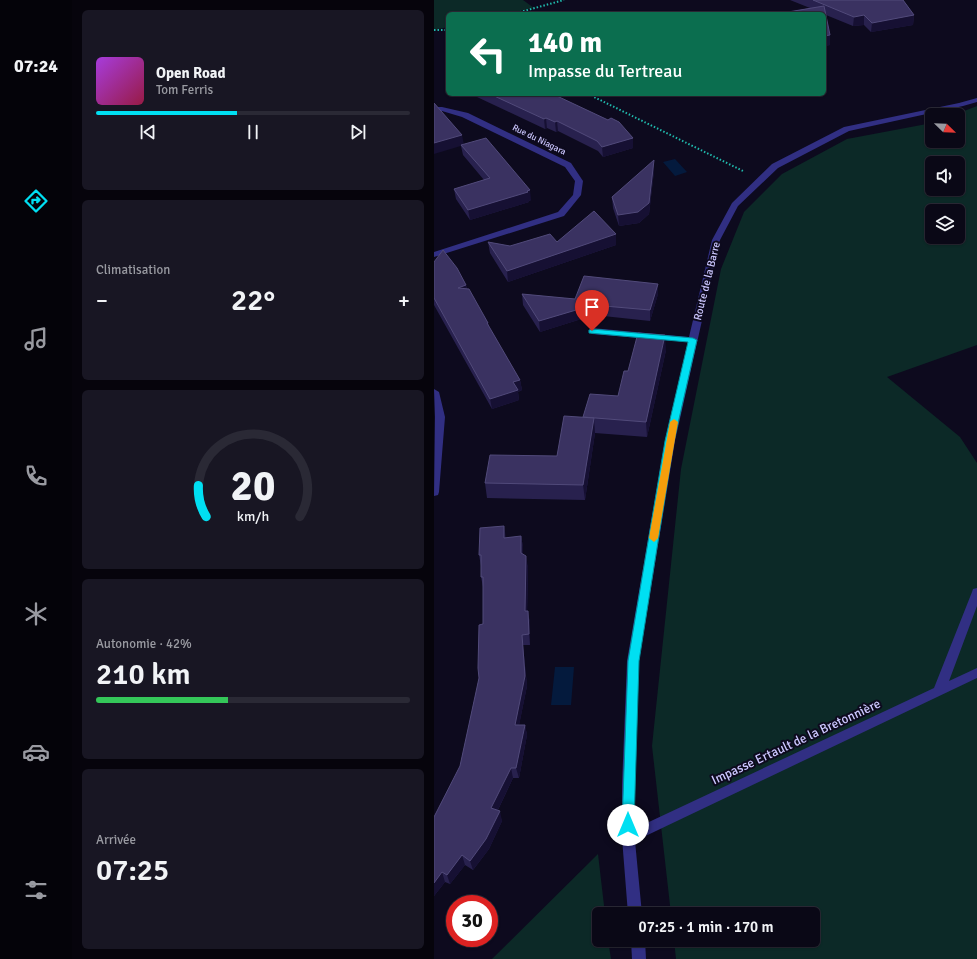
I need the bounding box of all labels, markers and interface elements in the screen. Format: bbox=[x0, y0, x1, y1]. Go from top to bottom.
text: 140 m bbox=[528, 26, 602, 60]
icon: left bbox=[462, 28, 514, 80]
text: 07:24 bbox=[14, 55, 58, 77]
text: Impasse du Tertreau bbox=[528, 60, 682, 82]
text: Open Road bbox=[156, 64, 226, 82]
text: Tom Ferris bbox=[156, 82, 213, 98]
north arrow bbox=[925, 108, 965, 148]
map controls bbox=[925, 108, 965, 244]
icon: previous bbox=[137, 121, 159, 143]
icon: pause bbox=[242, 121, 264, 143]
icon: next bbox=[347, 121, 369, 143]
street label: Rue du Niagara bbox=[510, 122, 568, 158]
button: sound bbox=[925, 156, 965, 196]
icon: directions bbox=[22, 187, 50, 215]
button: layers bbox=[925, 204, 965, 244]
street label: Route de la Barre bbox=[691, 240, 723, 322]
text: Climatisation bbox=[96, 262, 170, 278]
text: 22° bbox=[231, 282, 275, 319]
text: − bbox=[96, 287, 108, 314]
text: + bbox=[398, 287, 410, 314]
pin bbox=[575, 290, 609, 331]
icon: arrive bbox=[581, 296, 603, 318]
icon: music bbox=[22, 325, 50, 353]
text: 20 bbox=[231, 461, 275, 512]
icon: phone bbox=[22, 462, 50, 490]
text: km/h bbox=[237, 508, 269, 525]
icon: climate bbox=[22, 600, 50, 628]
text: Autonomie · 42% bbox=[96, 636, 192, 652]
text: 210 km bbox=[96, 656, 191, 693]
street label: Impasse Ertault de la Bretonnière bbox=[709, 696, 883, 788]
icon: car bbox=[22, 738, 50, 766]
position arrow bbox=[607, 804, 649, 846]
text: Arrivée bbox=[96, 832, 136, 848]
text: 07:25 bbox=[96, 852, 169, 889]
icon: filters bbox=[22, 876, 50, 904]
speed limit sign: 30 bbox=[446, 895, 498, 947]
text: 07:25 · 1 min · 170 m bbox=[639, 918, 773, 936]

